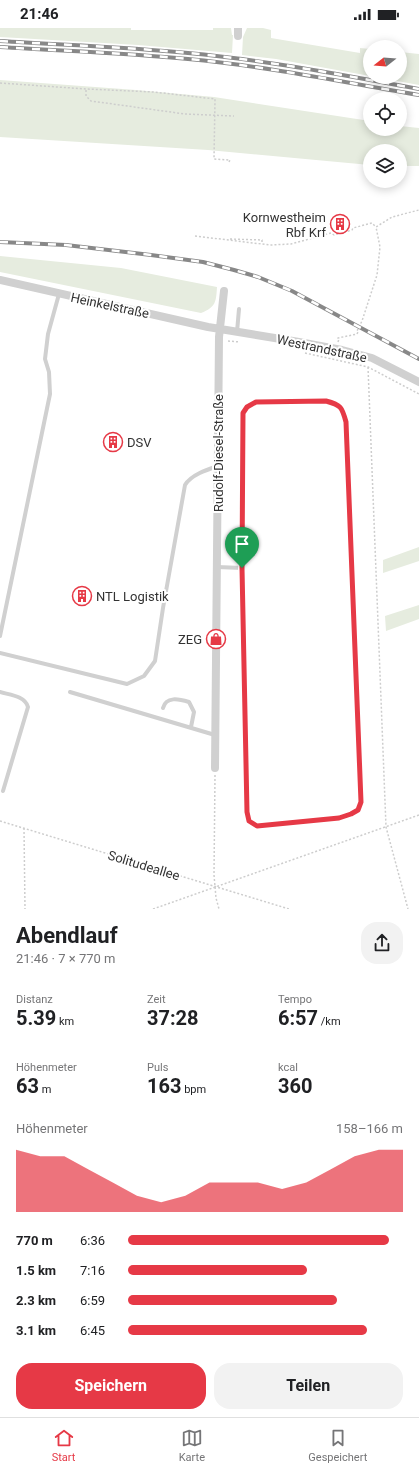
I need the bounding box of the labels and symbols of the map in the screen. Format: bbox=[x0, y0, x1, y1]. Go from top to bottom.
north arrow bbox=[363, 40, 407, 84]
place label: Kornwestheim Rbf Krf bbox=[243, 210, 326, 240]
building icon: Kornwestheim Rbf Krf bbox=[329, 213, 351, 235]
street label: Heinkelstraße bbox=[69, 290, 151, 321]
street label: Westrandstraße bbox=[275, 332, 368, 365]
street label: Rudolf-Diesel-Straße bbox=[211, 394, 226, 512]
building icon: DSV bbox=[102, 431, 124, 453]
place label: DSV bbox=[127, 435, 152, 450]
pin bbox=[225, 527, 259, 568]
building icon: NTL Logistik bbox=[71, 585, 93, 607]
place label: NTL Logistik bbox=[96, 589, 169, 604]
shop icon: ZEG bbox=[205, 628, 227, 650]
place label: ZEG bbox=[178, 632, 202, 647]
street label: Solitudeallee bbox=[106, 847, 182, 884]

